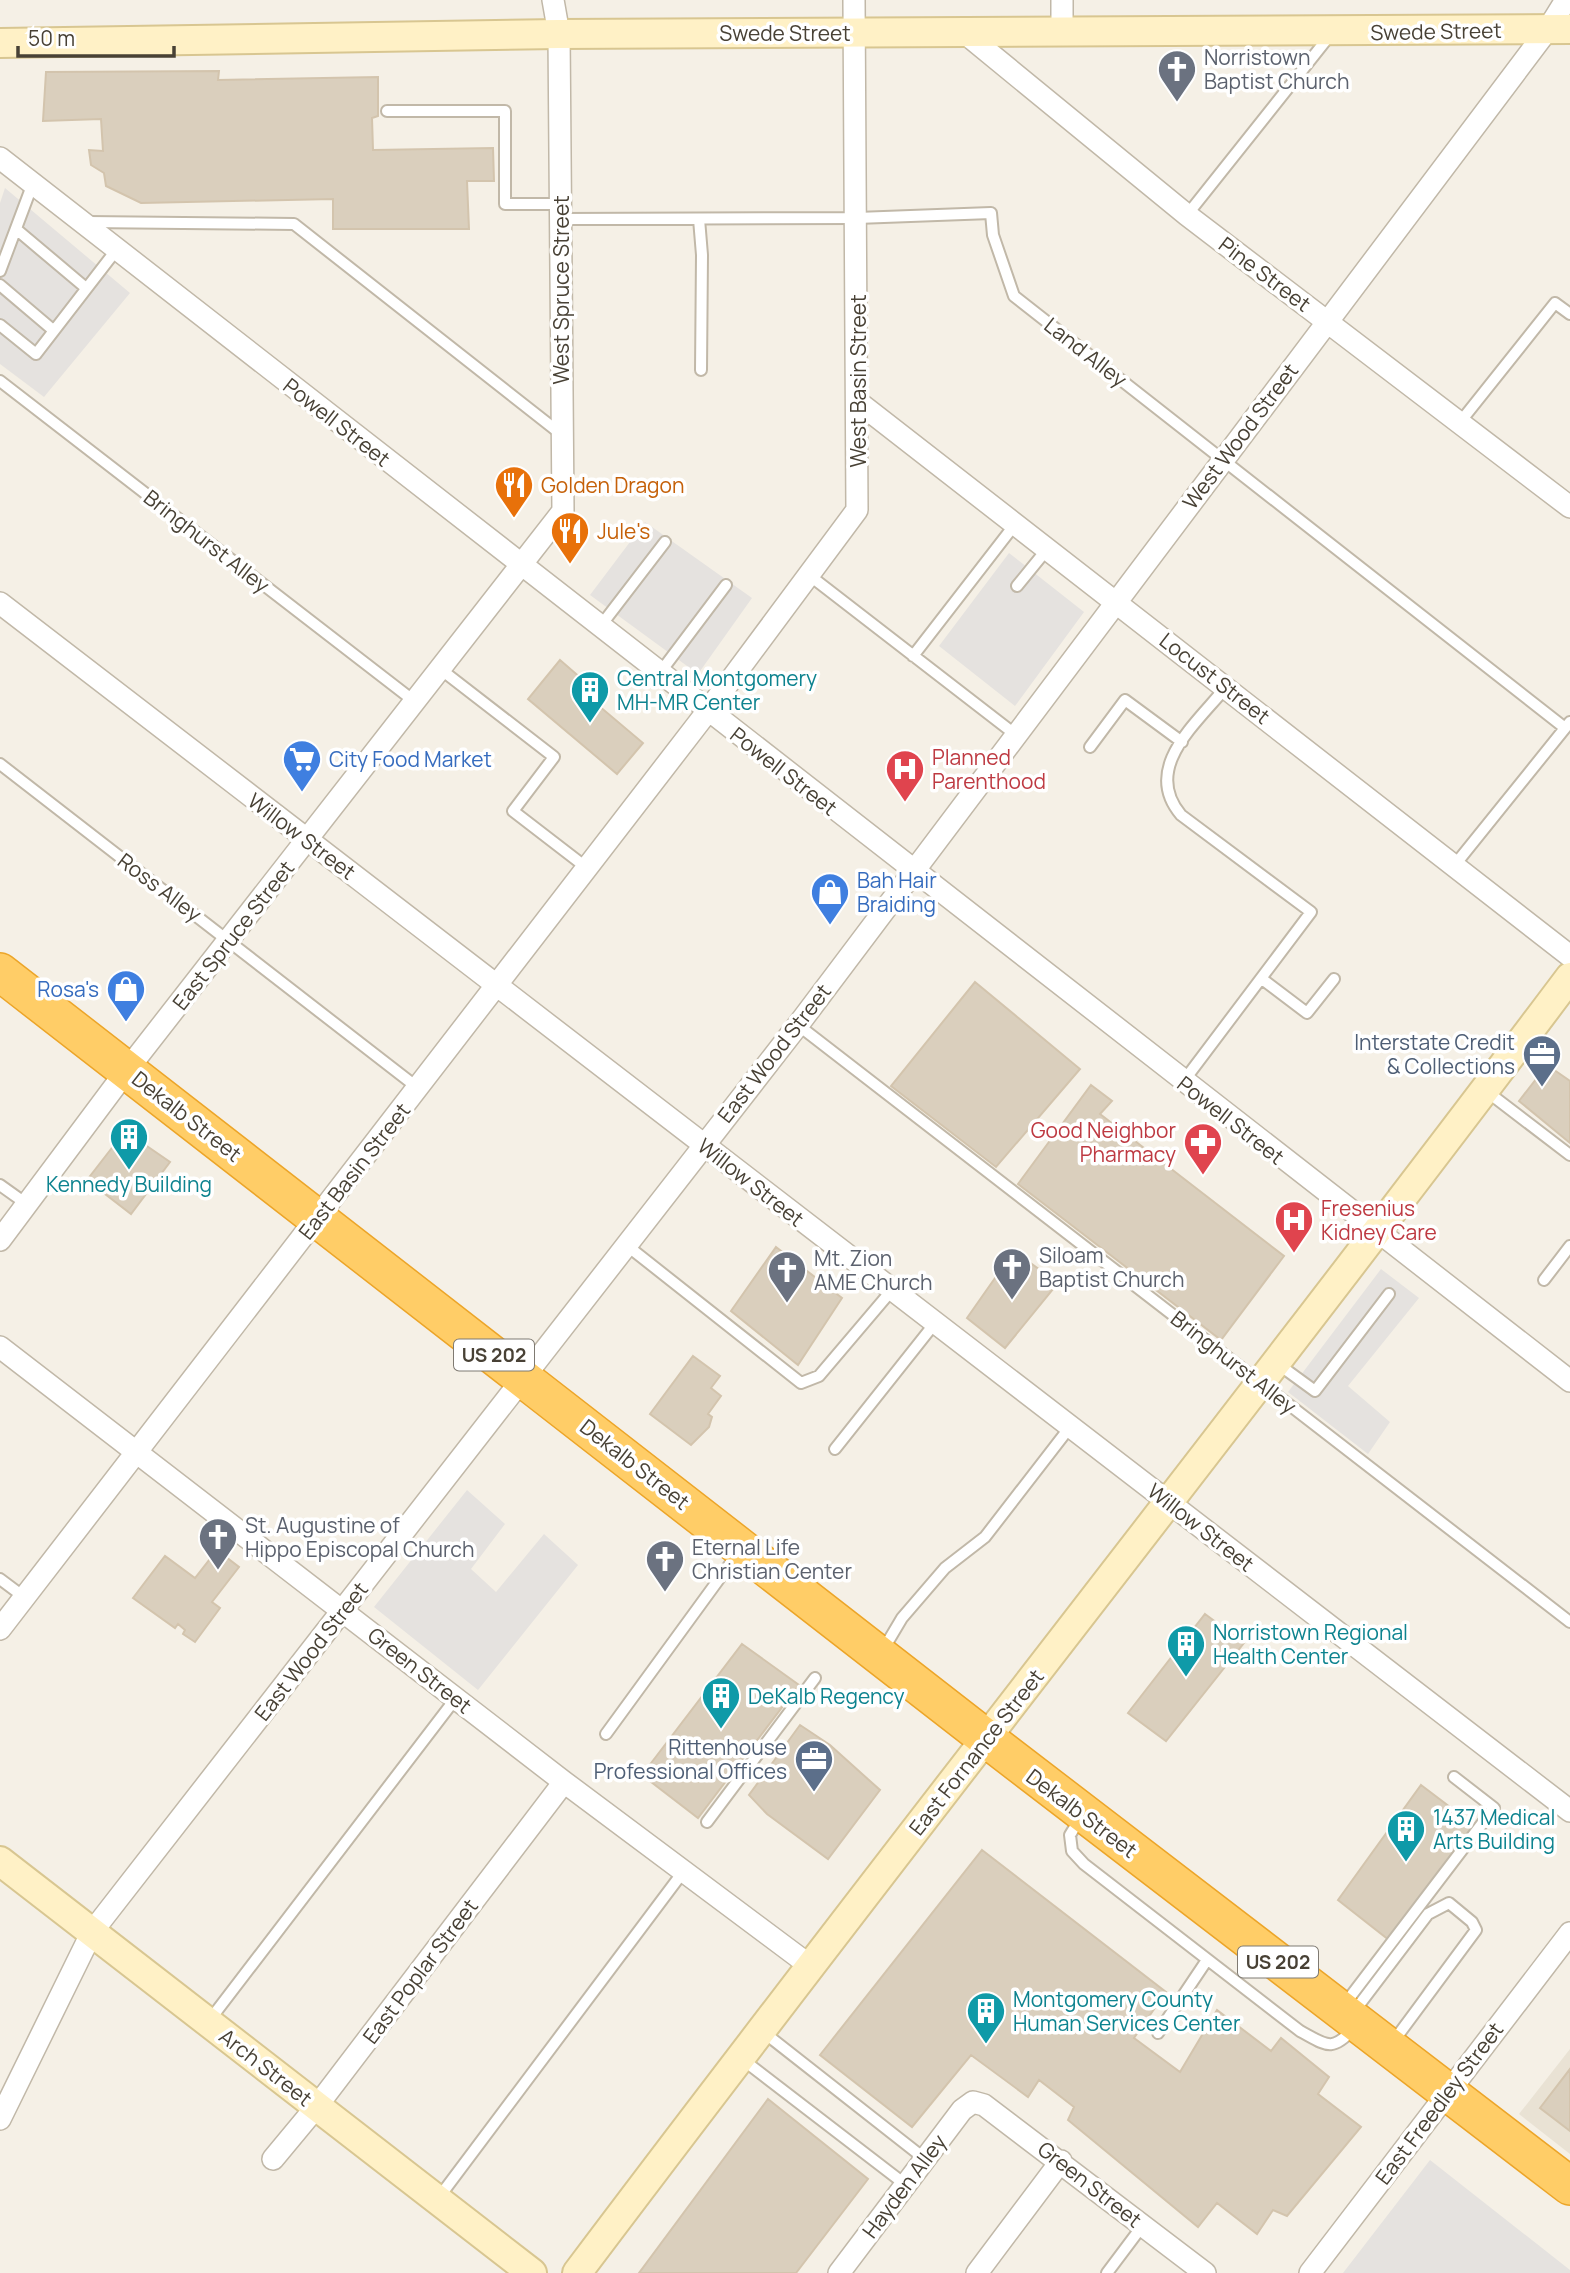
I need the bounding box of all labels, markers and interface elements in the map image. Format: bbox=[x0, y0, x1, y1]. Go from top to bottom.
scale bar bbox=[18, 14, 173, 58]
street label: Swede Street bbox=[1370, 16, 1502, 46]
street label: Swede Street bbox=[719, 19, 851, 47]
text: 50 m bbox=[28, 24, 75, 52]
place label: Norristown Baptist Church bbox=[1204, 43, 1349, 95]
church icon: Norristown Baptist Church bbox=[1156, 48, 1198, 103]
street label: West Spruce Street bbox=[547, 195, 575, 385]
street label: Pine Street bbox=[1213, 230, 1317, 318]
street label: West Basin Street bbox=[844, 294, 872, 468]
street label: Land Alley bbox=[1039, 311, 1133, 393]
street label: West Wood Street bbox=[1176, 357, 1304, 515]
street label: Powell Street bbox=[278, 371, 396, 473]
restaurant icon: Golden Dragon bbox=[493, 464, 535, 519]
place label: Golden Dragon bbox=[541, 471, 684, 499]
street label: Bringhurst Alley bbox=[138, 483, 276, 599]
restaurant icon: Jule's bbox=[549, 510, 591, 565]
place label: Jule's bbox=[597, 517, 650, 545]
street label: Locust Street bbox=[1154, 626, 1276, 730]
place label: Central Montgomery MH-MR Center bbox=[617, 664, 817, 716]
building icon: Central Montgomery MH-MR Center bbox=[569, 669, 611, 724]
street label: Powell Street bbox=[725, 720, 843, 822]
supermarket icon: City Food Market bbox=[281, 738, 323, 793]
place label: Planned Parenthood bbox=[932, 743, 1046, 795]
place label: City Food Market bbox=[329, 745, 492, 773]
hospital icon: Planned Parenthood bbox=[884, 748, 926, 803]
street label: Willow Street bbox=[242, 786, 362, 886]
street label: Ross Alley bbox=[112, 846, 208, 928]
street label: East Spruce Street bbox=[166, 855, 300, 1015]
place label: Bah Hair Braiding bbox=[857, 866, 937, 918]
shop icon: Bah Hair Braiding bbox=[809, 871, 851, 926]
shop icon: Rosa's bbox=[105, 968, 147, 1023]
place label: Rosa's bbox=[37, 975, 99, 1003]
street label: East Wood Street bbox=[711, 978, 837, 1128]
place label: Interstate Credit & Collections bbox=[1354, 1028, 1515, 1080]
office icon: Interstate Credit & Collections bbox=[1521, 1033, 1563, 1088]
street label: Dekalb Street bbox=[127, 1064, 247, 1168]
street label: Powell Street bbox=[1172, 1069, 1290, 1171]
street label: East Basin Street bbox=[292, 1097, 416, 1245]
building icon: Kennedy Building bbox=[108, 1116, 150, 1171]
place label: Good Neighbor Pharmacy bbox=[1031, 1116, 1176, 1168]
pharmacy icon: Good Neighbor Pharmacy bbox=[1182, 1121, 1224, 1176]
street label: Willow Street bbox=[692, 1132, 810, 1232]
place label: Kennedy Building bbox=[46, 1170, 212, 1198]
place label: Fresenius Kidney Care bbox=[1321, 1194, 1437, 1246]
hospital icon: Fresenius Kidney Care bbox=[1273, 1199, 1315, 1254]
place label: Siloam Baptist Church bbox=[1039, 1241, 1184, 1293]
place label: Mt. Zion AME Church bbox=[814, 1244, 933, 1296]
church icon: Siloam Baptist Church bbox=[991, 1246, 1033, 1301]
church icon: Mt. Zion AME Church bbox=[766, 1249, 808, 1304]
street label: Bringhurst Alley bbox=[1165, 1304, 1303, 1420]
road number: US 202 bbox=[454, 1340, 534, 1371]
street label: Dekalb Street bbox=[575, 1412, 695, 1516]
street label: Willow Street bbox=[1142, 1477, 1260, 1577]
place label: St. Augustine of Hippo Episcopal Church bbox=[245, 1511, 474, 1563]
church icon: St. Augustine of Hippo Episcopal Church bbox=[197, 1516, 239, 1571]
place label: Eternal Life Christian Center bbox=[692, 1533, 852, 1585]
church icon: Eternal Life Christian Center bbox=[644, 1538, 686, 1593]
street label: East Wood Street bbox=[248, 1576, 374, 1726]
place label: Norristown Regional Health Center bbox=[1213, 1618, 1408, 1670]
street label: Green Street bbox=[362, 1621, 478, 1719]
building icon: Norristown Regional Health Center bbox=[1165, 1623, 1207, 1678]
street label: East Fornance Street bbox=[902, 1663, 1050, 1841]
building icon: DeKalb Regency bbox=[700, 1675, 742, 1730]
place label: DeKalb Regency bbox=[748, 1682, 905, 1710]
place label: Rittenhouse Professional Offices bbox=[594, 1733, 787, 1785]
office icon: Rittenhouse Professional Offices bbox=[793, 1738, 835, 1793]
street label: Dekalb Street bbox=[1021, 1762, 1143, 1864]
place label: 1437 Medical Arts Building bbox=[1433, 1803, 1555, 1855]
building icon: 1437 Medical Arts Building bbox=[1385, 1808, 1427, 1863]
street label: East Poplar Street bbox=[356, 1893, 484, 2049]
road number: US 202 bbox=[1238, 1946, 1318, 1978]
place label: Montgomery County Human Services Center bbox=[1013, 1985, 1241, 2037]
building icon: Montgomery County Human Services Center bbox=[965, 1990, 1007, 2045]
street label: East Freedley Street bbox=[1369, 2016, 1509, 2190]
street label: Arch Street bbox=[214, 2022, 318, 2112]
street label: Hayden Alley bbox=[856, 2128, 952, 2244]
street label: Green Street bbox=[1032, 2135, 1148, 2233]

